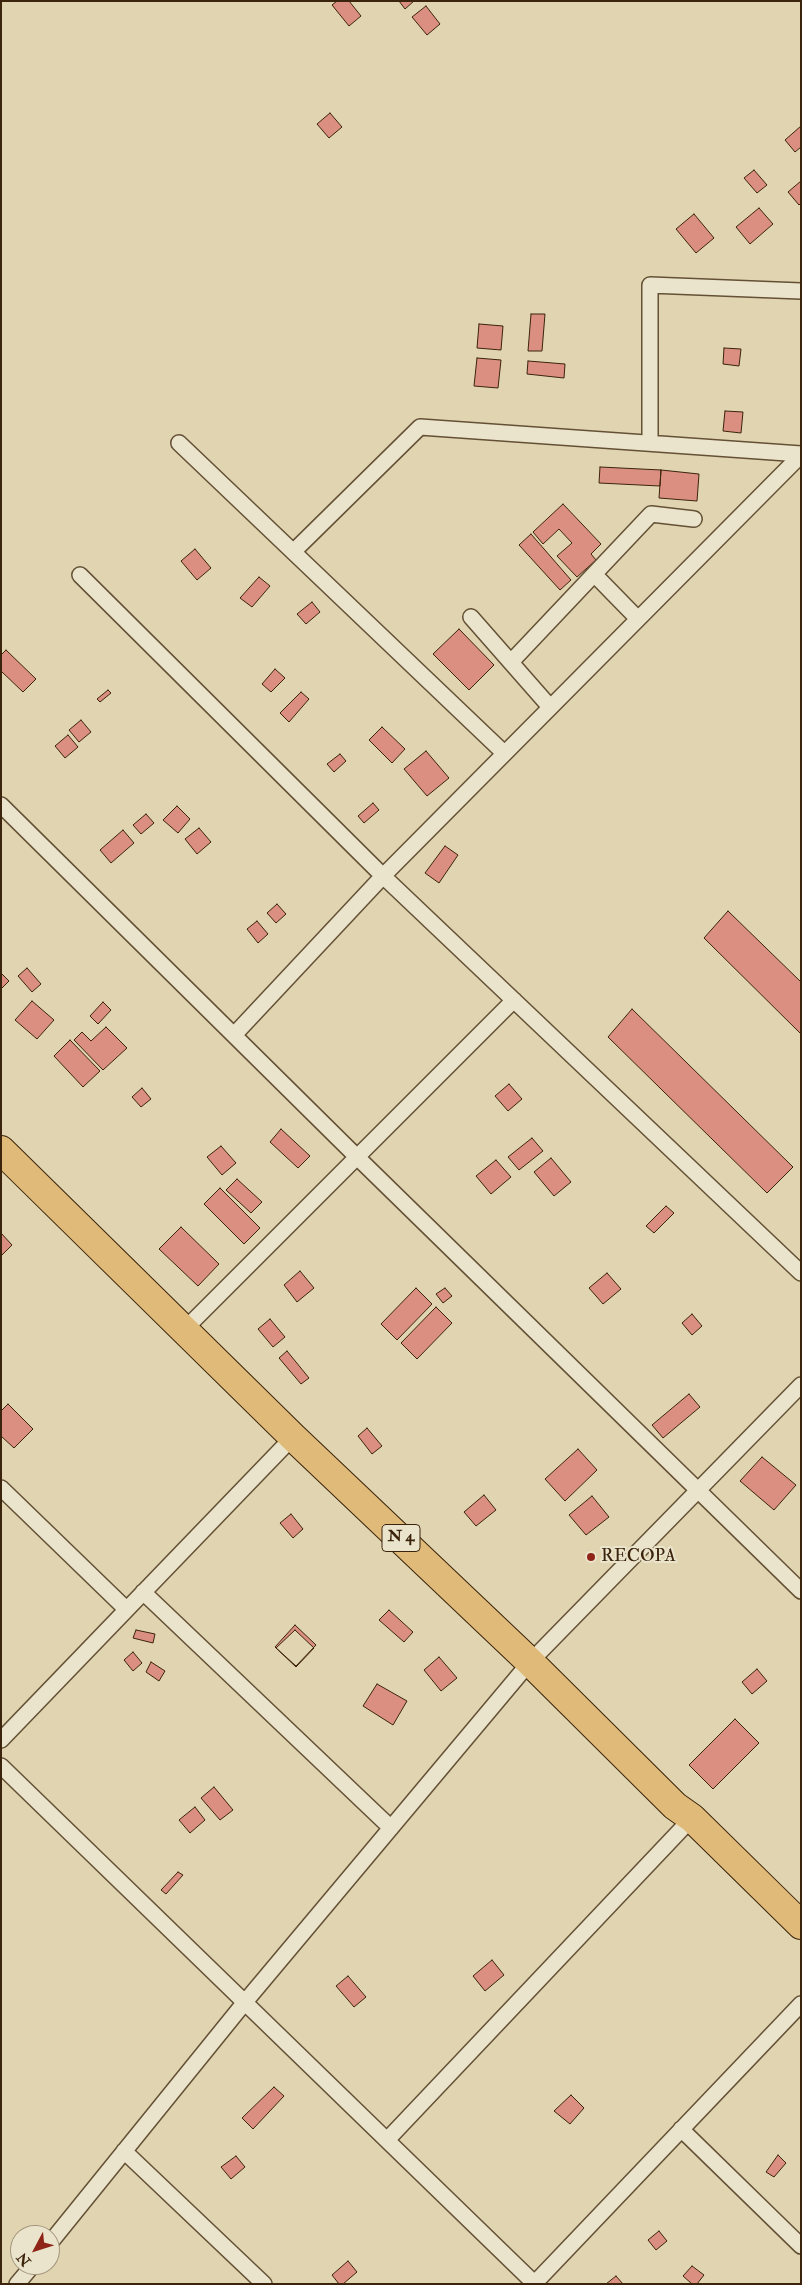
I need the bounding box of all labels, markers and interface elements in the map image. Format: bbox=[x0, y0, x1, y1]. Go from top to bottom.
road number: N 4 bbox=[382, 1525, 420, 1552]
place label: RECOPA bbox=[601, 1546, 676, 1568]
marker: RECOPA bbox=[585, 1551, 597, 1563]
north arrow bbox=[10, 2225, 60, 2275]
text: N bbox=[13, 2249, 34, 2270]

